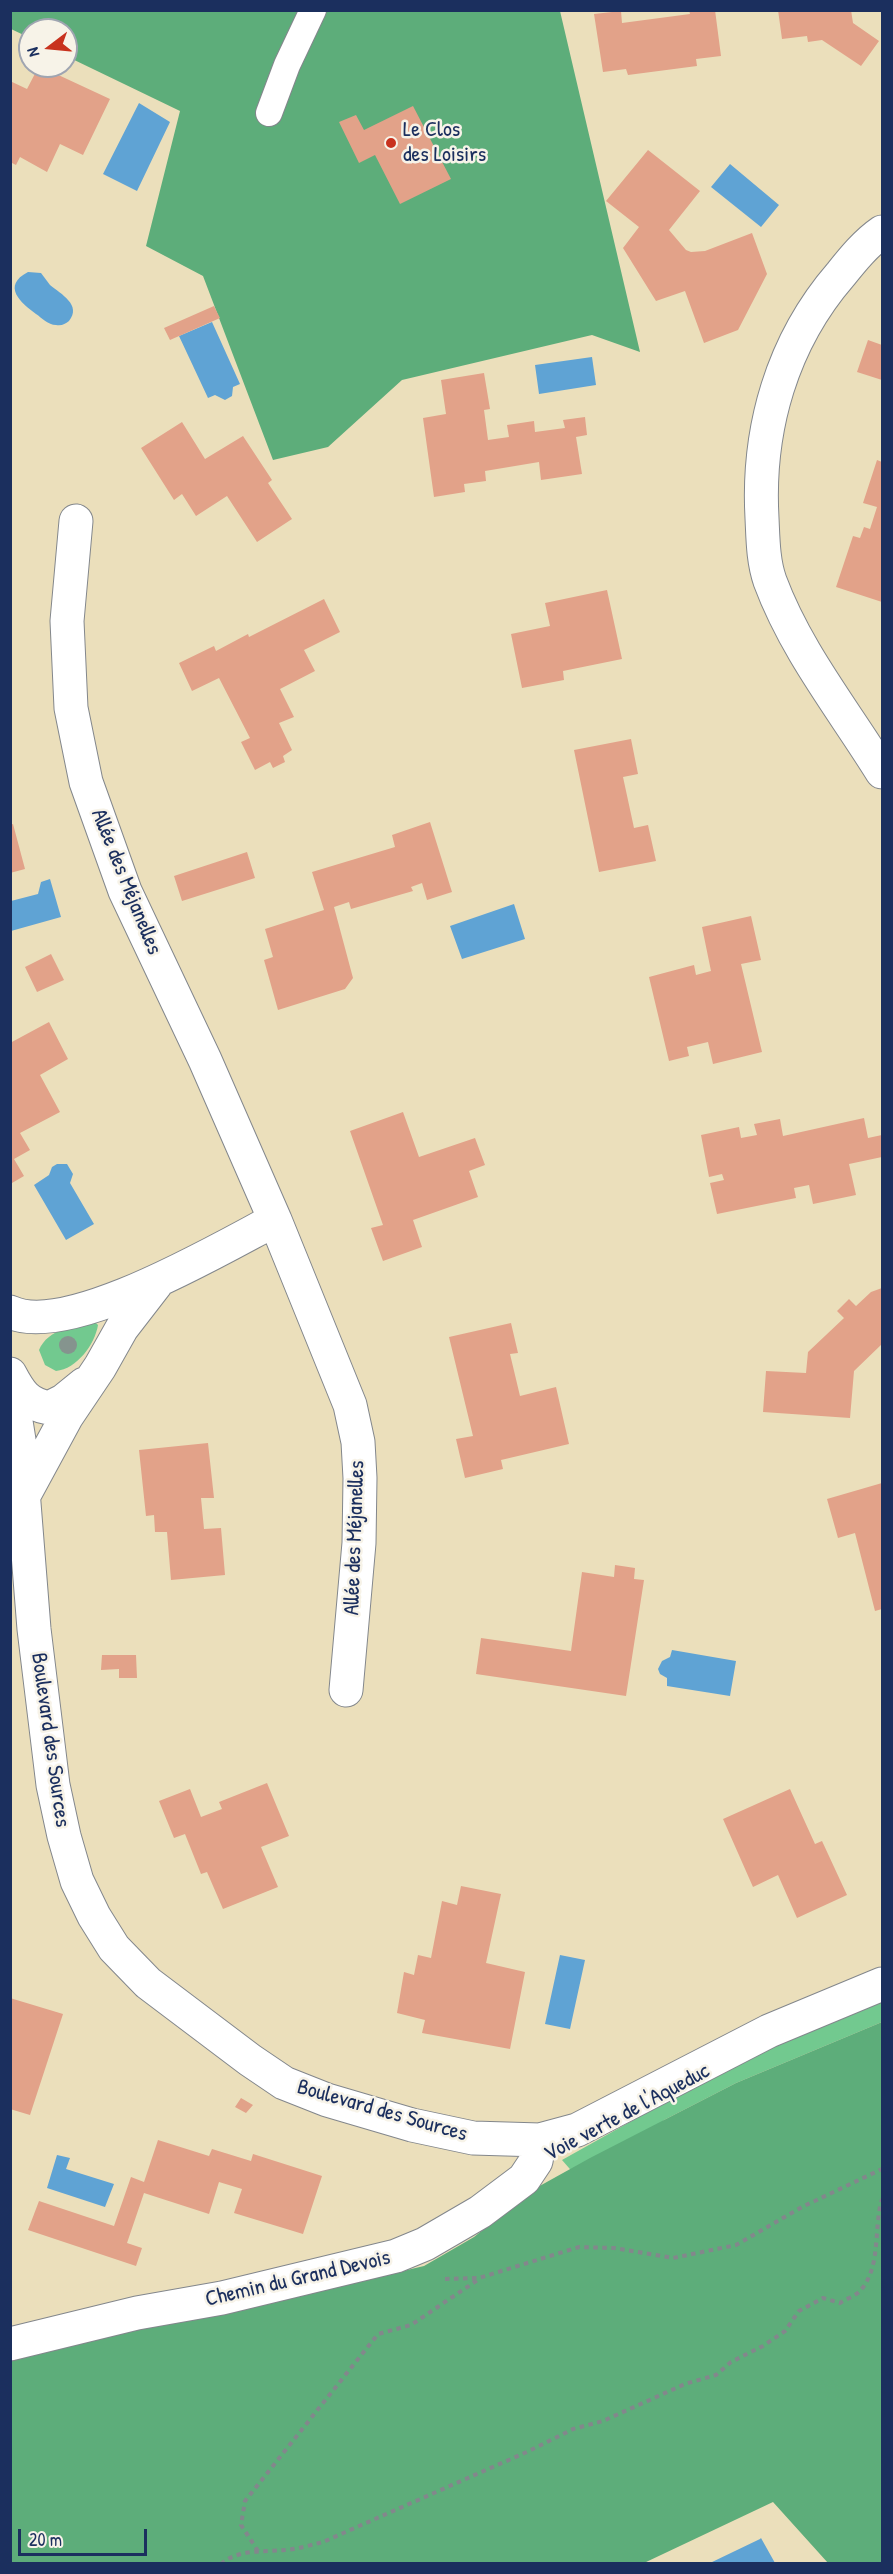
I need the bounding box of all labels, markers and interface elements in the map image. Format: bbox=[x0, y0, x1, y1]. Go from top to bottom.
north arrow bbox=[18, 18, 78, 78]
text: N bbox=[21, 45, 44, 60]
place label: Le Clos des Loisirs bbox=[403, 117, 486, 168]
marker: Le Clos des Loisirs bbox=[384, 136, 398, 150]
street label: Allée des Méjanelles bbox=[85, 805, 167, 959]
street label: Allée des Méjanelles bbox=[339, 1460, 371, 1616]
street label: Boulevard des Sources bbox=[25, 1651, 75, 1829]
street label: Voie verte de l'Aqueduc bbox=[540, 2058, 714, 2168]
street label: Boulevard des Sources bbox=[294, 2074, 470, 2148]
street label: Chemin du Grand Devois bbox=[203, 2245, 393, 2313]
scale bar bbox=[21, 2517, 150, 2555]
text: 20 m bbox=[29, 2527, 62, 2552]

